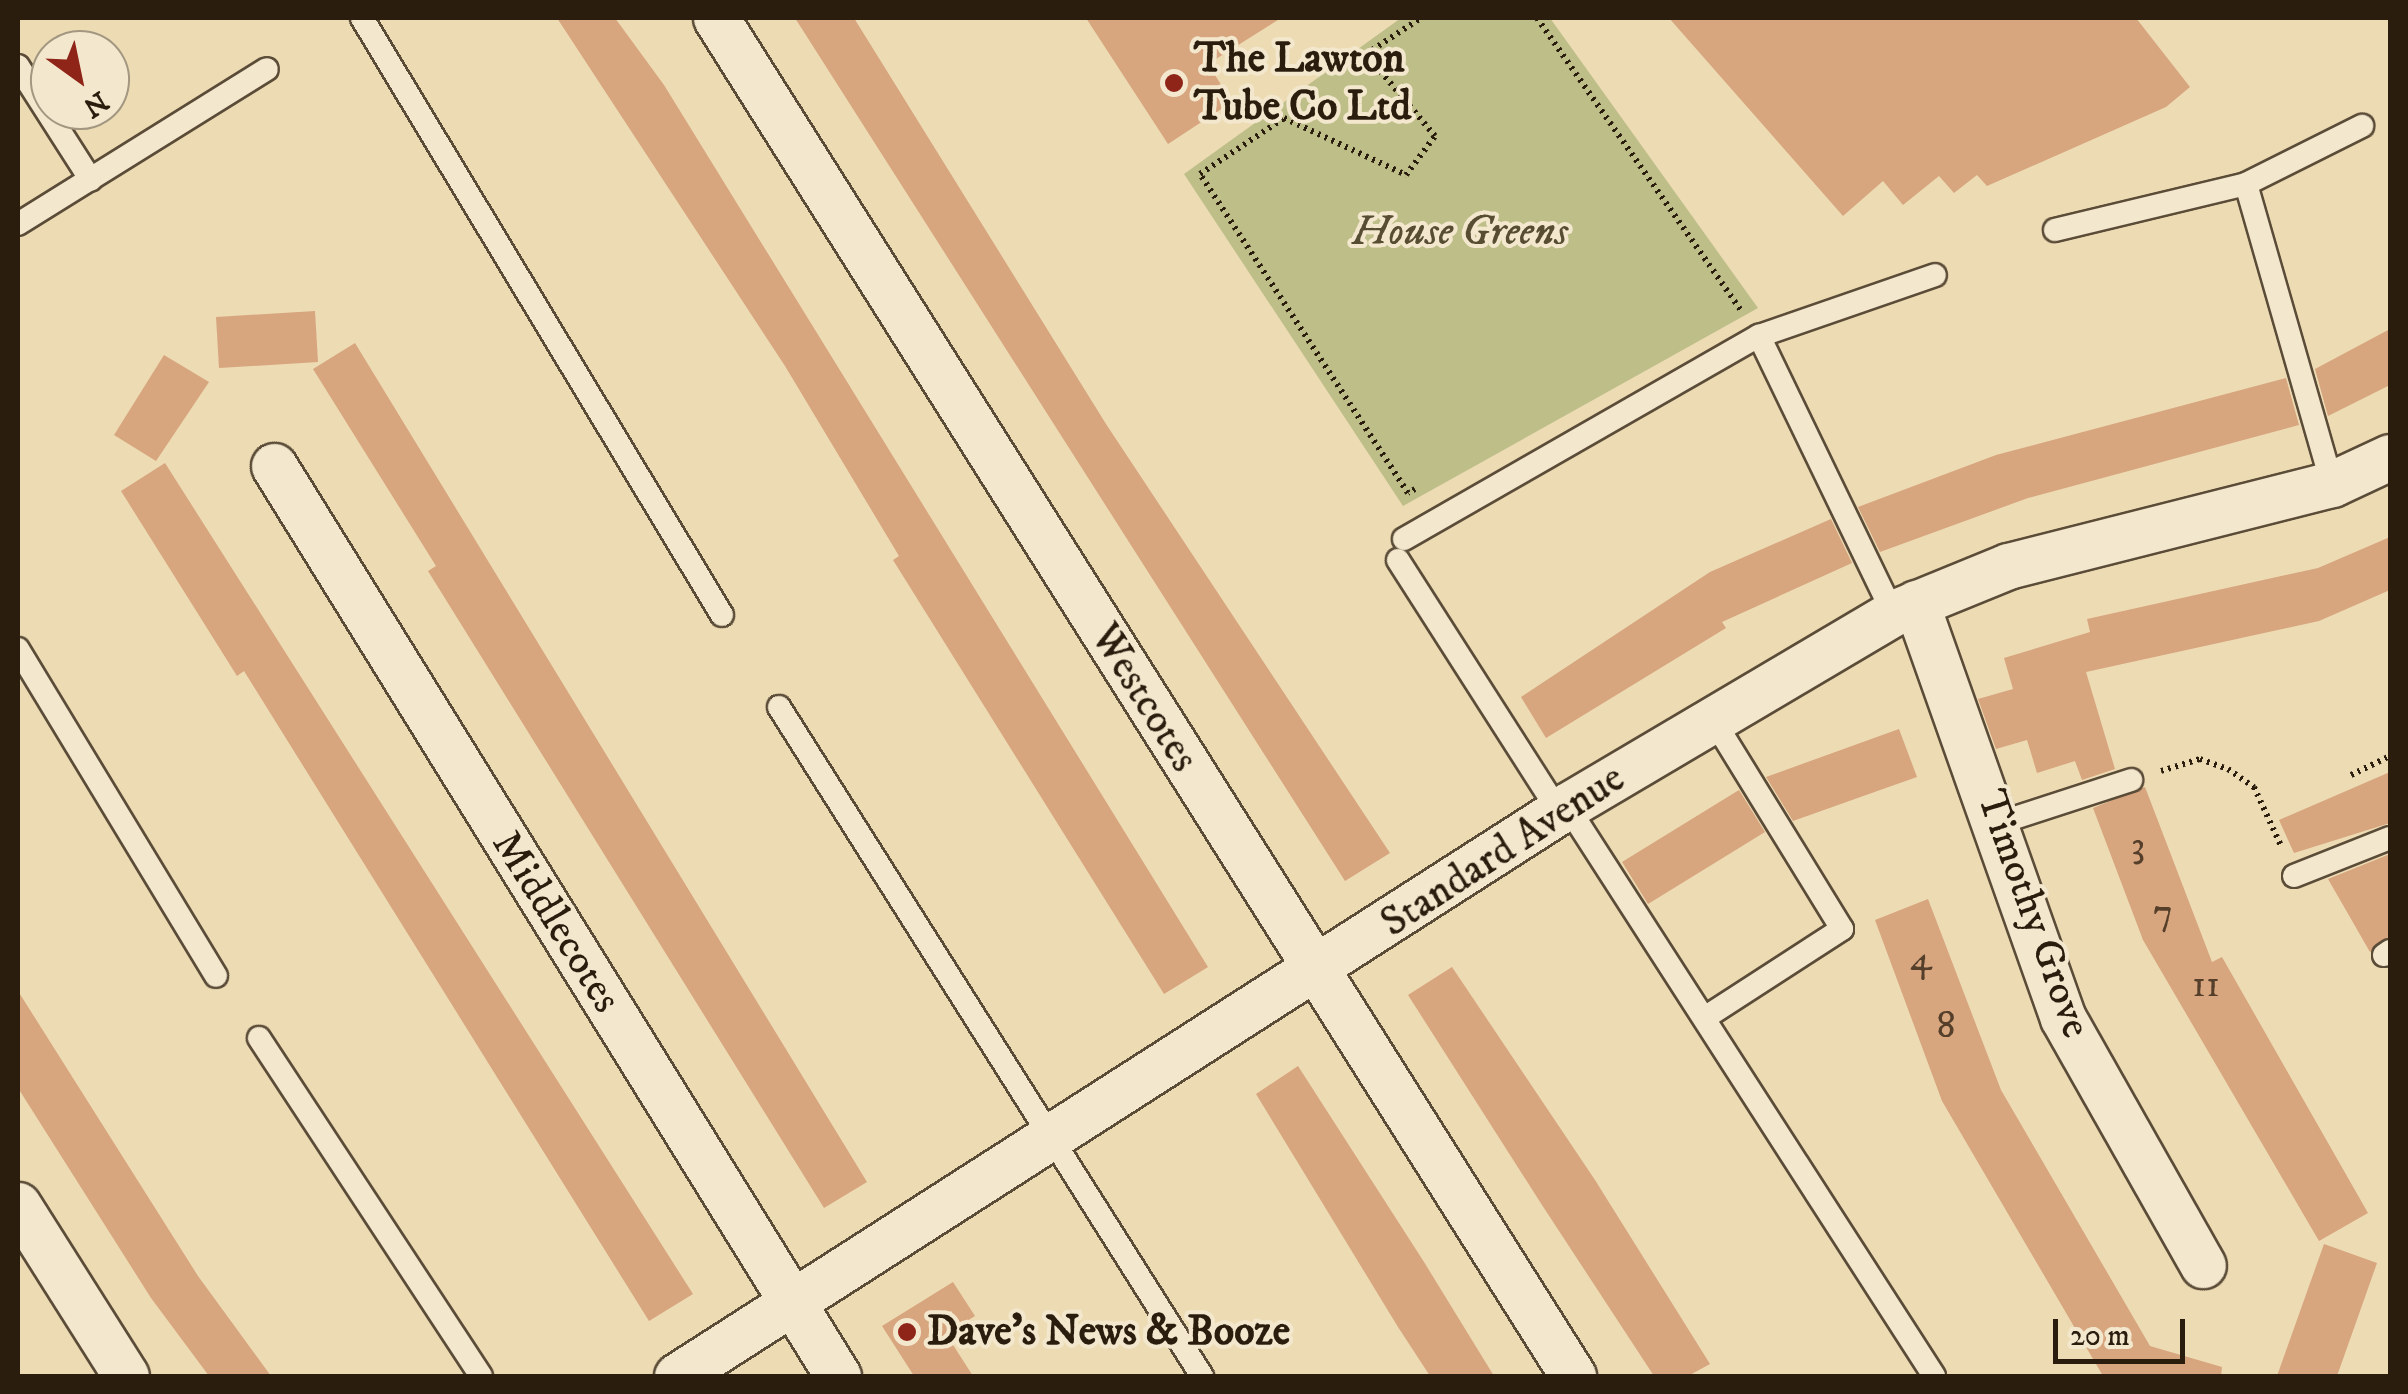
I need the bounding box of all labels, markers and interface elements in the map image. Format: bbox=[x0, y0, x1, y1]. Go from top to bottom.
north arrow bbox=[30, 30, 130, 130]
place label: The Lawton Tube Co Ltd bbox=[1194, 34, 1411, 132]
marker: The Lawton Tube Co Ltd bbox=[1163, 72, 1185, 94]
text: N bbox=[76, 83, 115, 125]
park label: House Greens bbox=[1352, 207, 1568, 257]
street label: Westcotes bbox=[1079, 615, 1209, 781]
street label: Standard Avenue bbox=[1372, 753, 1634, 949]
street label: Timothy Grove bbox=[1965, 783, 2101, 1045]
street label: Middlecotes bbox=[480, 822, 632, 1022]
house number: 3 bbox=[2131, 824, 2145, 870]
house number: 7 bbox=[2153, 891, 2173, 937]
house number: 4 bbox=[1910, 937, 1932, 983]
house number: 11 bbox=[2192, 963, 2220, 1009]
house number: 8 bbox=[1936, 1004, 1956, 1050]
scale bar bbox=[2058, 1299, 2190, 1361]
place label: Dave's News & Booze bbox=[927, 1307, 1290, 1357]
text: 20 m bbox=[2070, 1318, 2130, 1355]
marker: Dave's News & Booze bbox=[896, 1321, 918, 1343]

